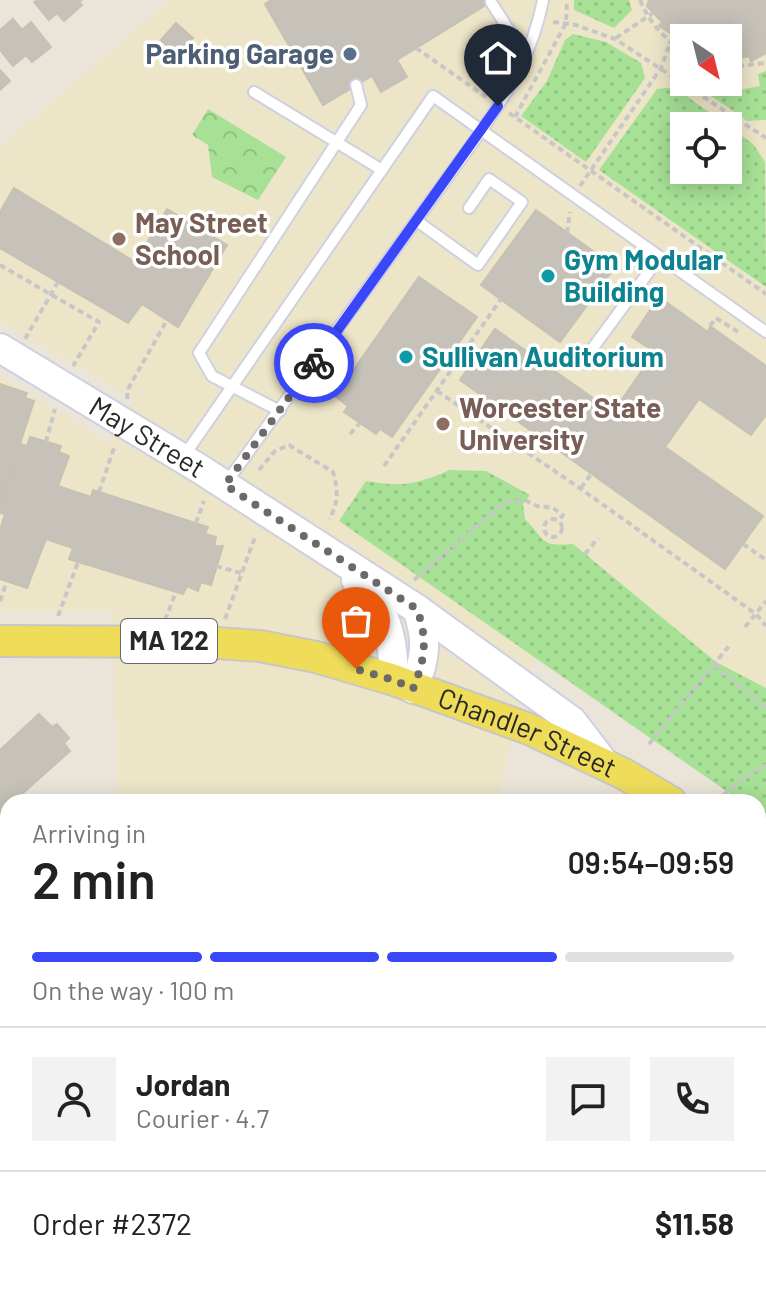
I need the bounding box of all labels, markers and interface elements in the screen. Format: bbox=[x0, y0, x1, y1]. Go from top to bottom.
pin bbox=[464, 24, 532, 106]
north arrow bbox=[670, 24, 742, 96]
map controls bbox=[670, 24, 742, 184]
place label: Parking Garage bbox=[145, 36, 334, 70]
icon: home bbox=[476, 36, 520, 80]
marker: Parking Garage bbox=[341, 45, 359, 63]
button: locate bbox=[670, 112, 742, 184]
place label: May Street School bbox=[135, 205, 268, 271]
marker: May Street School bbox=[110, 230, 128, 248]
place label: Gym Modular Building bbox=[564, 242, 724, 308]
marker: Gym Modular Building bbox=[539, 267, 557, 285]
courier bbox=[274, 323, 354, 403]
place label: Sullivan Auditorium bbox=[422, 339, 664, 373]
icon: bike bbox=[292, 341, 336, 385]
marker: Sullivan Auditorium bbox=[397, 348, 415, 366]
street label: May Street bbox=[84, 388, 212, 484]
place label: Worcester State University bbox=[459, 390, 661, 456]
marker: Worcester State University bbox=[434, 415, 452, 433]
pin bbox=[322, 587, 390, 669]
icon: bag bbox=[334, 599, 378, 643]
road number: MA 122 bbox=[121, 619, 217, 663]
street label: Chandler Street bbox=[434, 680, 623, 784]
text: Arriving in bbox=[32, 817, 146, 848]
text: 09:54–09:59 bbox=[568, 844, 734, 880]
text: 2 min bbox=[32, 847, 156, 909]
text: On the way · 100 m bbox=[32, 974, 234, 1005]
button: person bbox=[32, 1057, 116, 1141]
button: chat bbox=[546, 1057, 630, 1141]
button: phone bbox=[650, 1057, 734, 1141]
text: Jordan bbox=[136, 1066, 231, 1102]
text: Courier · 4.7 bbox=[136, 1102, 269, 1133]
text: Order #2372 bbox=[32, 1205, 192, 1241]
text: $11.58 bbox=[655, 1205, 734, 1241]

